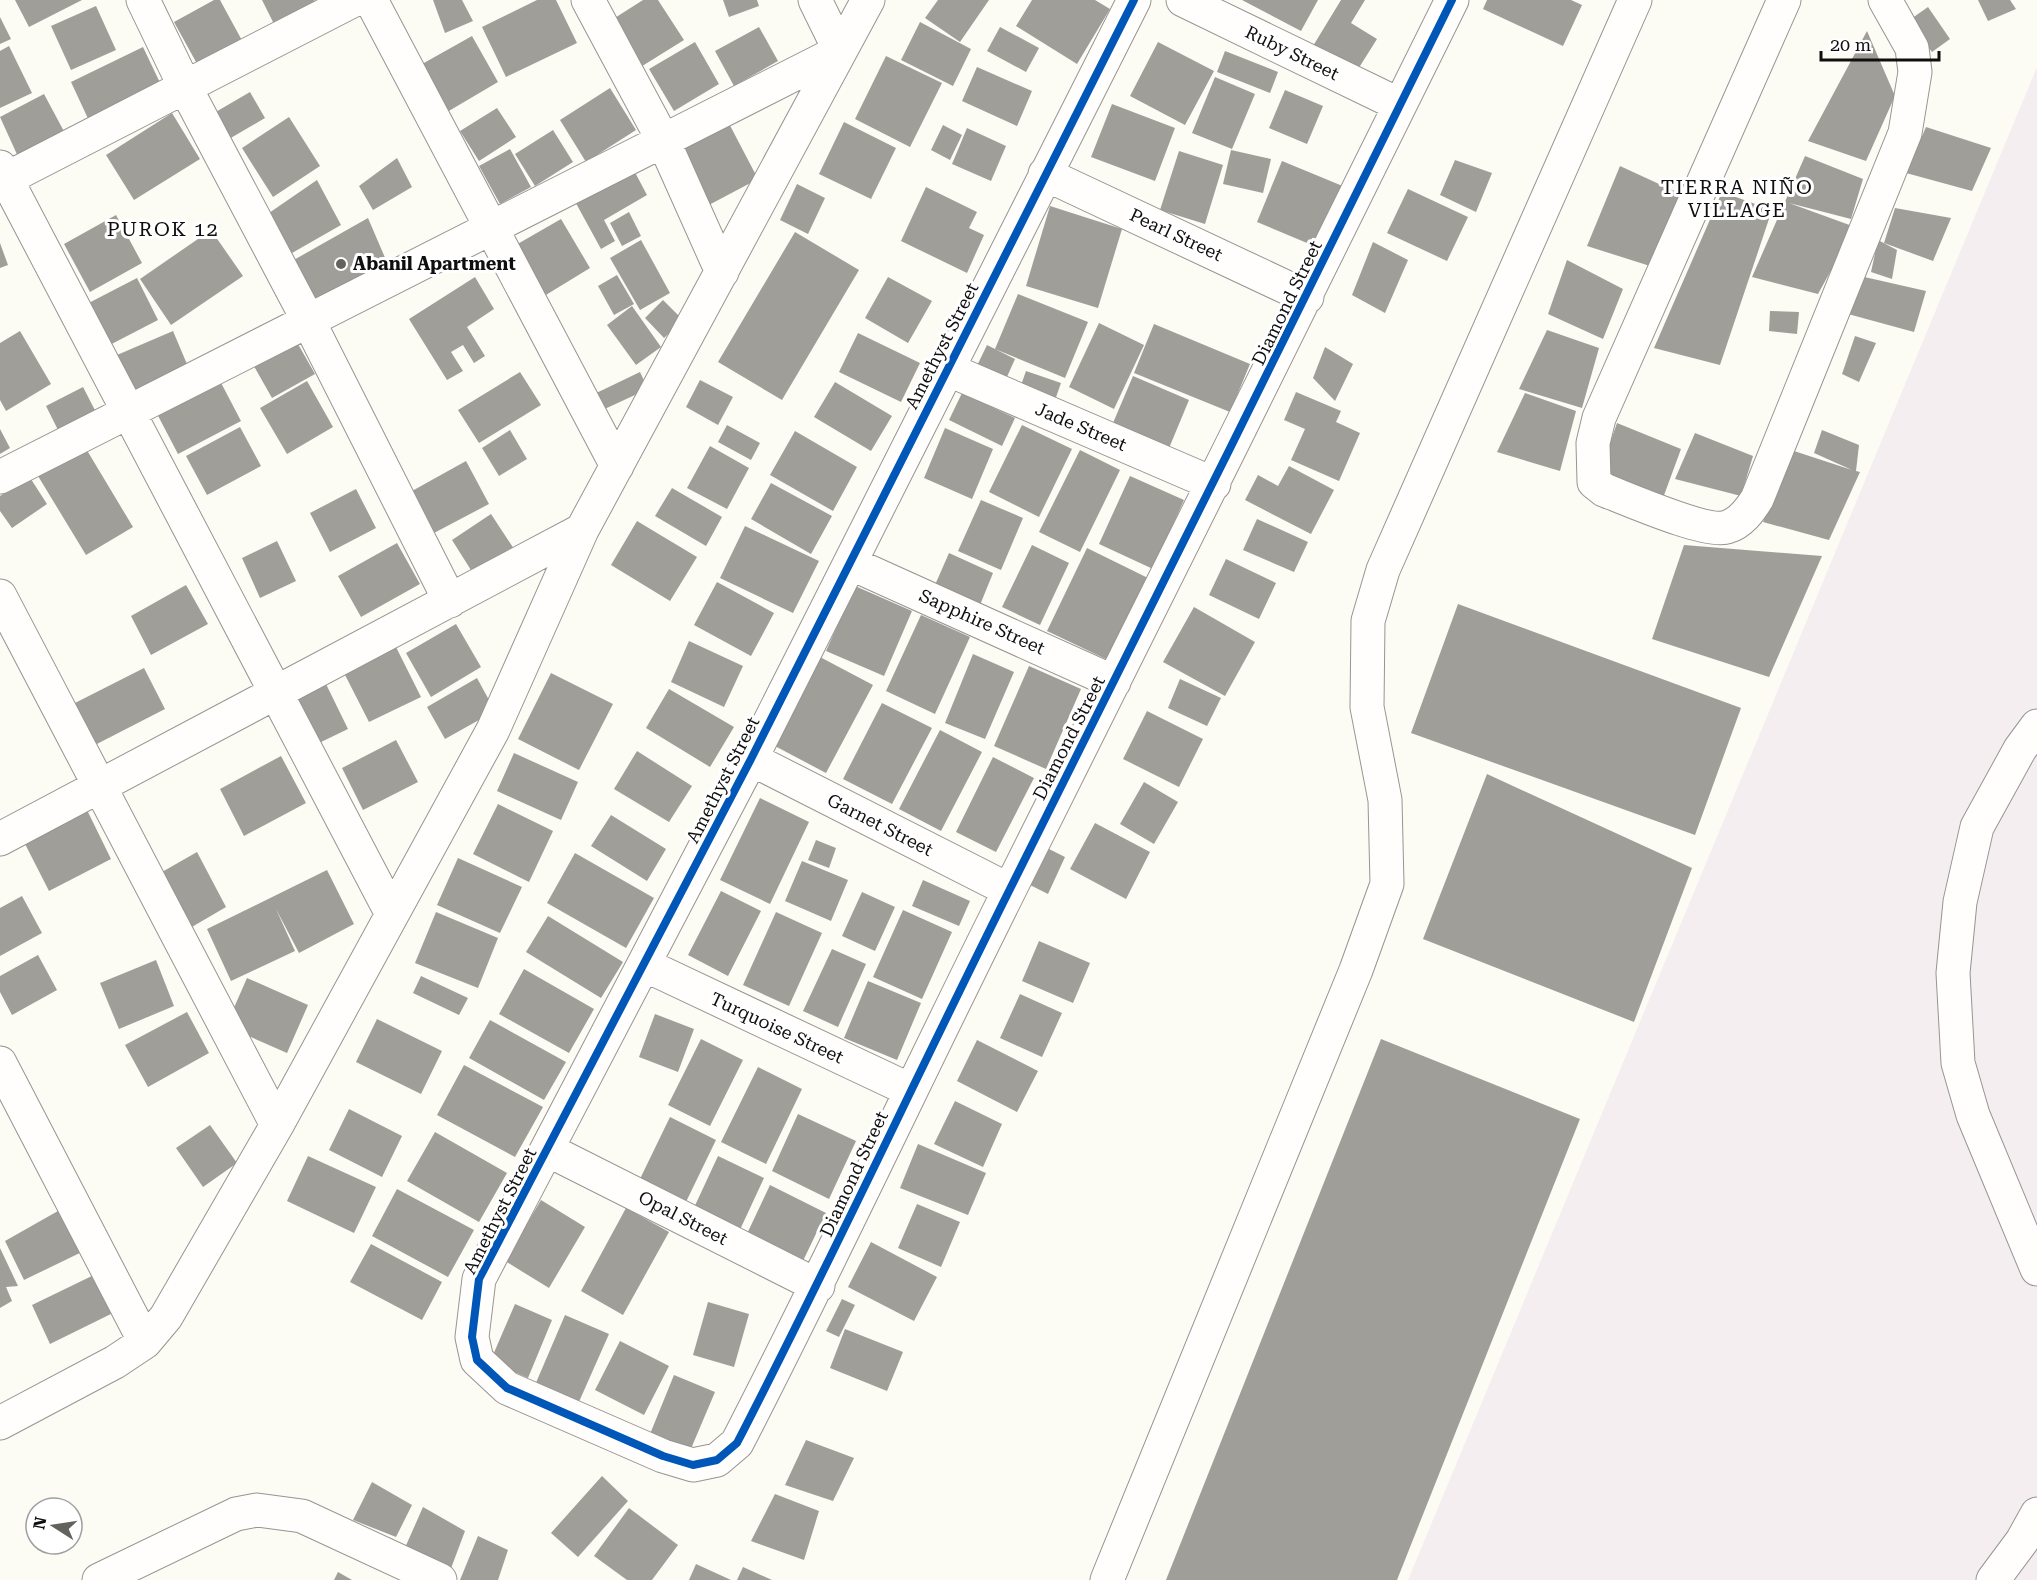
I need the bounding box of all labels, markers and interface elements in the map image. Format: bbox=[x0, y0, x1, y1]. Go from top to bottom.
street label: Ruby Street bbox=[1242, 21, 1343, 84]
scale bar bbox=[1821, 24, 1940, 62]
text: 20 m bbox=[1830, 34, 1871, 55]
district label: TIERRA NIÑO VILLAGE bbox=[1661, 175, 1813, 222]
street label: Pearl Street bbox=[1127, 204, 1226, 265]
district label: PUROK 12 bbox=[107, 217, 219, 241]
street label: Diamond Street bbox=[1247, 237, 1326, 369]
place label: Abanil Apartment bbox=[353, 253, 516, 274]
marker: Abanil Apartment bbox=[334, 257, 348, 271]
street label: Amethyst Street bbox=[901, 279, 983, 412]
street label: Jade Street bbox=[1032, 398, 1130, 455]
street label: Sapphire Street bbox=[916, 584, 1049, 659]
street label: Diamond Street bbox=[1028, 672, 1109, 803]
street label: Amethyst Street bbox=[682, 713, 764, 846]
street label: Garnet Street bbox=[824, 789, 937, 860]
street label: Turquoise Street bbox=[707, 988, 847, 1068]
street label: Diamond Street bbox=[815, 1107, 892, 1240]
street label: Amethyst Street bbox=[459, 1144, 541, 1277]
street label: Opal Street bbox=[635, 1186, 732, 1249]
north arrow bbox=[24, 1496, 84, 1556]
text: N bbox=[29, 1515, 50, 1531]

